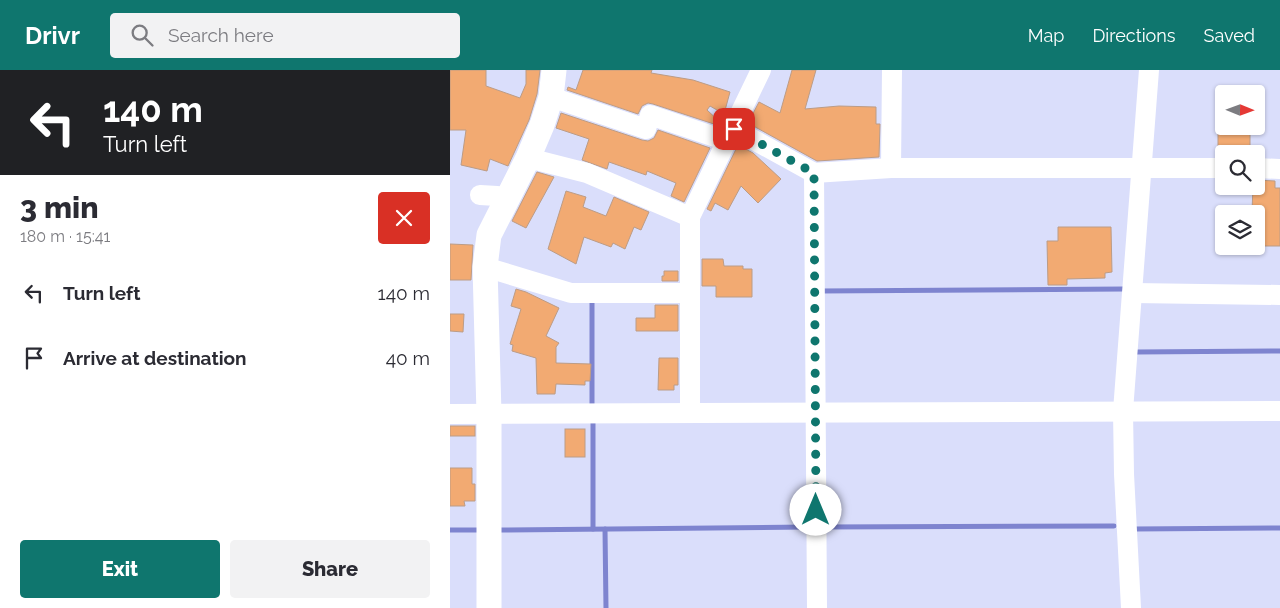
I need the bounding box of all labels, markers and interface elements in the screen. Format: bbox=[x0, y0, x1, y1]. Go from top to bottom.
search box bbox=[110, 13, 460, 58]
text: Drivr bbox=[25, 21, 80, 50]
icon: search bbox=[128, 21, 156, 49]
text: Search here bbox=[168, 24, 274, 46]
text: Map bbox=[1028, 25, 1064, 46]
text: Directions bbox=[1092, 25, 1176, 46]
text: Saved bbox=[1204, 25, 1255, 46]
north arrow bbox=[1215, 85, 1265, 135]
map controls bbox=[1215, 85, 1265, 255]
text: 140 m bbox=[103, 89, 203, 130]
icon: left bbox=[20, 90, 85, 155]
pin bbox=[713, 108, 755, 150]
icon: arrive bbox=[720, 115, 748, 143]
text: Turn left bbox=[103, 131, 187, 157]
button: search bbox=[1215, 145, 1265, 195]
text: 3 min bbox=[20, 190, 99, 225]
button: close bbox=[378, 192, 430, 244]
button: layers bbox=[1215, 205, 1265, 255]
text: 180 m · 15:41 bbox=[20, 227, 110, 246]
icon: left bbox=[20, 279, 48, 307]
text: Turn left bbox=[63, 282, 140, 304]
text: 140 m bbox=[378, 282, 430, 304]
icon: arrive bbox=[20, 344, 48, 372]
text: Arrive at destination bbox=[63, 347, 247, 369]
text: 40 m bbox=[386, 347, 430, 369]
position arrow bbox=[789, 483, 841, 535]
button: Exit bbox=[20, 540, 220, 598]
button: Share bbox=[230, 540, 430, 598]

